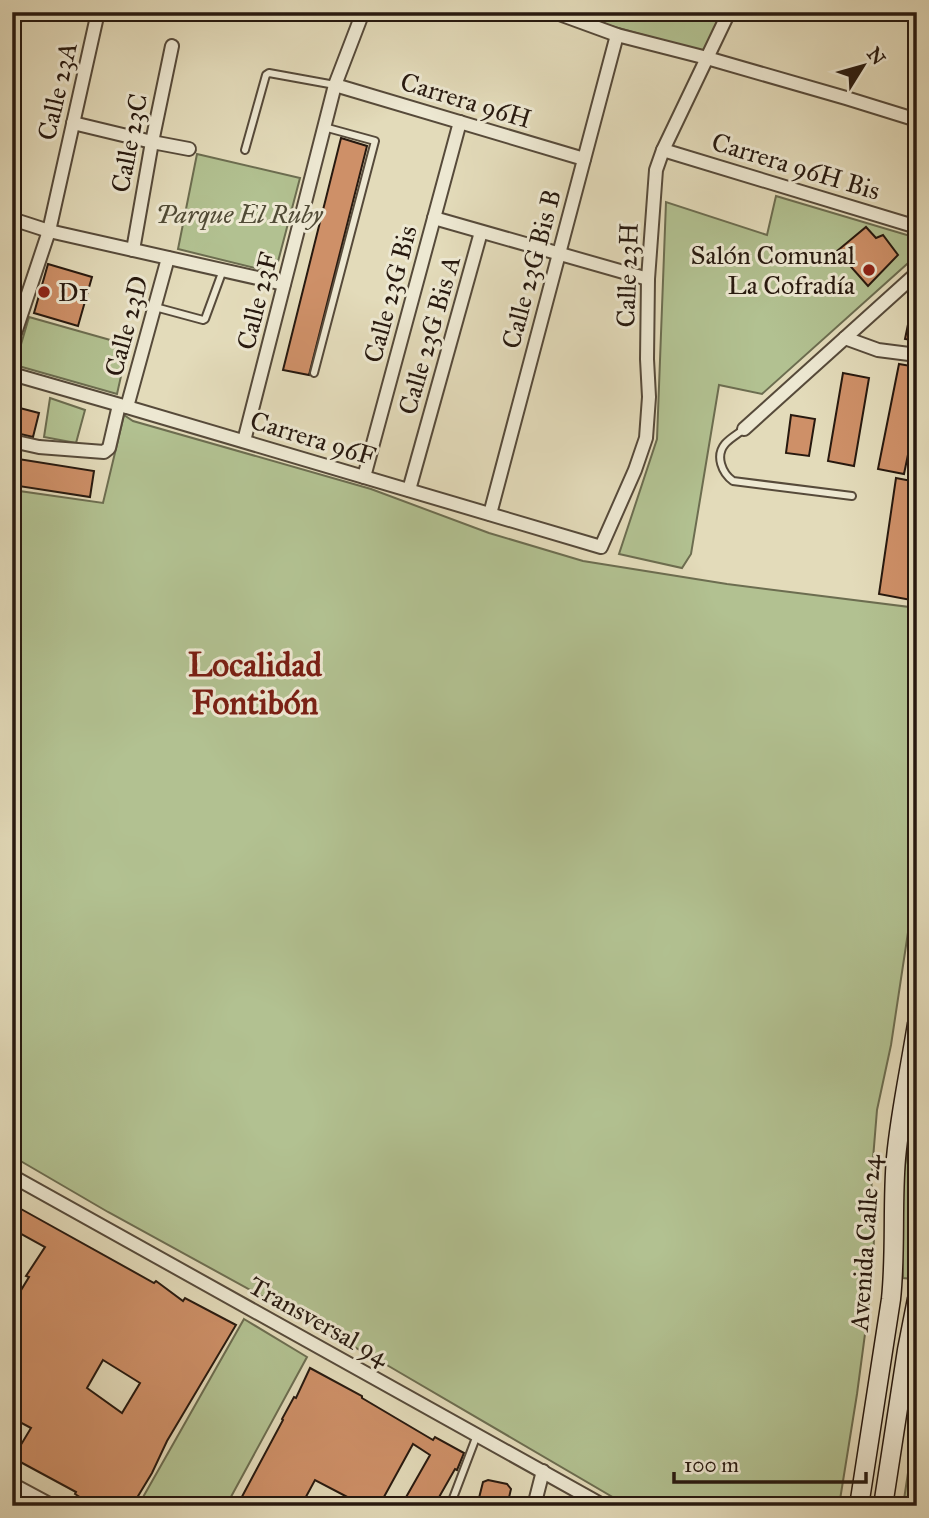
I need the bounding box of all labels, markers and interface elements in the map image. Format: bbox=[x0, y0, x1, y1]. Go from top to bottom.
north arrow bbox=[828, 32, 898, 102]
street label: Calle 23A bbox=[30, 38, 84, 143]
text: N bbox=[862, 43, 890, 69]
street label: Carrera 96H bbox=[397, 65, 535, 135]
street label: Calle 23C bbox=[104, 91, 154, 195]
street label: Carrera 96H Bis bbox=[708, 125, 884, 207]
street label: Calle 23G Bis B bbox=[494, 186, 568, 352]
park label: Parque El Ruby bbox=[156, 198, 324, 230]
street label: Calle 23G Bis bbox=[356, 222, 424, 366]
street label: Calle 23H bbox=[609, 222, 645, 328]
place label: Salón Comunal La Cofradía bbox=[691, 239, 855, 301]
street label: Calle 23F bbox=[229, 249, 285, 353]
street label: Calle 23G Bis A bbox=[391, 251, 467, 418]
marker: Salón Comunal La Cofradía bbox=[861, 262, 877, 278]
street label: Calle 23D bbox=[97, 272, 155, 380]
place label: D1 bbox=[58, 276, 89, 308]
marker: D1 bbox=[36, 284, 52, 300]
street label: Carrera 96F bbox=[246, 404, 380, 472]
district label: Localidad Fontibón bbox=[188, 645, 322, 723]
street label: Avenida Calle 24 bbox=[843, 1153, 887, 1333]
street label: Transversal 94 bbox=[243, 1269, 395, 1373]
scale bar bbox=[674, 1441, 866, 1485]
text: 100 m bbox=[684, 1452, 739, 1478]

